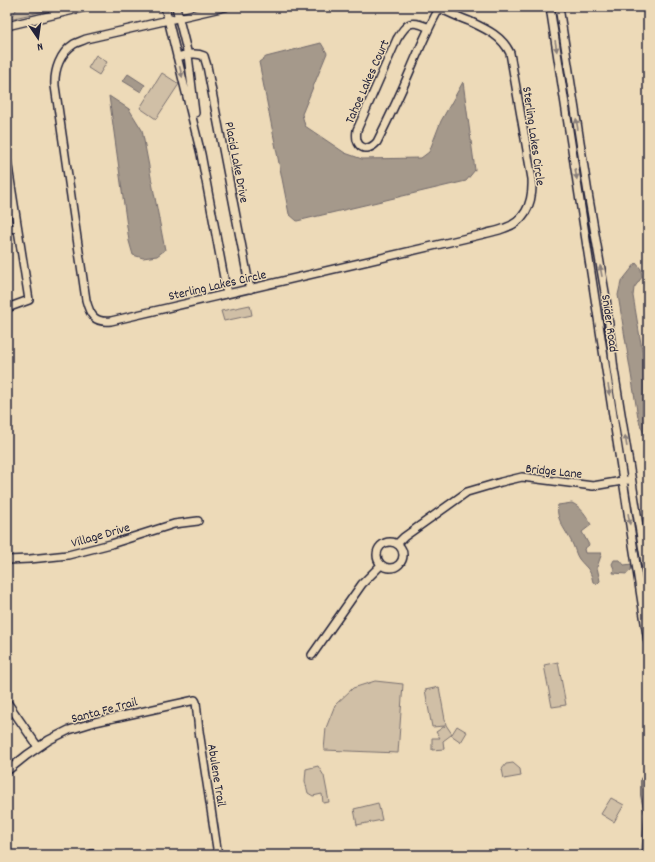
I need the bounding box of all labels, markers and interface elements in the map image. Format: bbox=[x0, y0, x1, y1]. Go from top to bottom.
north arrow bbox=[18, 18, 58, 58]
text: N bbox=[35, 37, 44, 54]
street label: Tahoe Lakes Court bbox=[341, 37, 395, 127]
one-way arrow bbox=[553, 39, 559, 52]
one-way arrow bbox=[178, 66, 184, 78]
street label: Sterling Lakes Circle bbox=[516, 86, 549, 187]
one-way arrow bbox=[574, 118, 580, 130]
street label: Placid Lake Drive bbox=[218, 120, 253, 205]
one-way arrow bbox=[573, 168, 579, 180]
one-way arrow bbox=[598, 265, 604, 278]
street label: Sterling Lakes Circle bbox=[167, 266, 269, 307]
street label: Snider Road bbox=[595, 293, 622, 353]
one-way arrow bbox=[606, 384, 612, 396]
one-way arrow bbox=[623, 435, 629, 447]
street label: Bridge Lane bbox=[524, 460, 583, 485]
one-way arrow bbox=[626, 513, 632, 525]
street label: Village Drive bbox=[69, 519, 133, 554]
street label: Santa Fe Trail bbox=[69, 693, 140, 729]
street label: Abulene Trail bbox=[201, 743, 230, 808]

